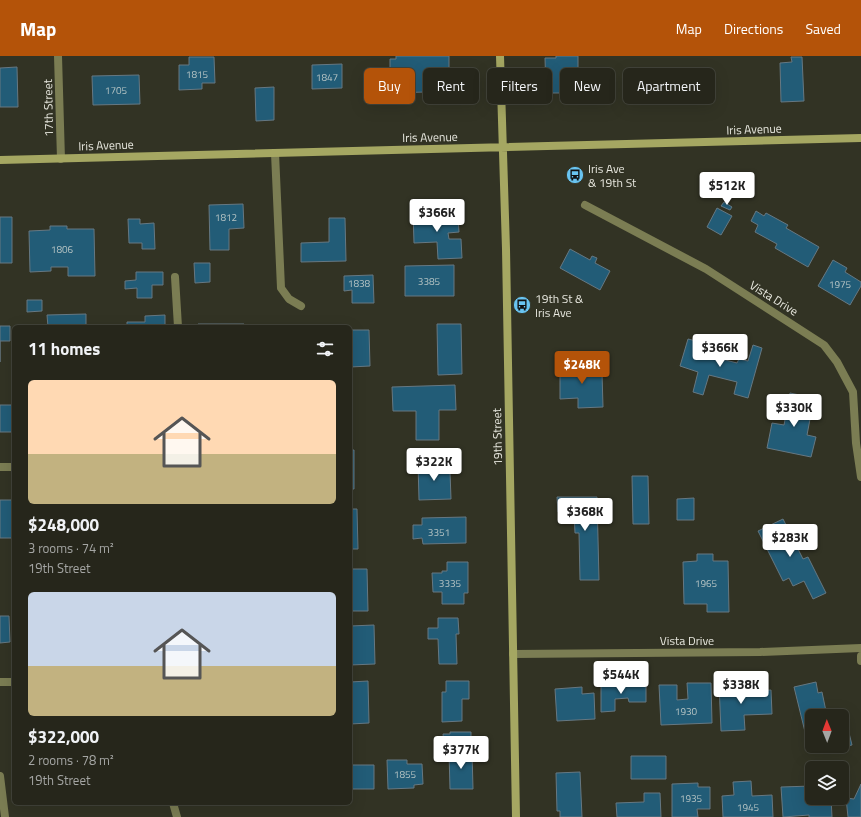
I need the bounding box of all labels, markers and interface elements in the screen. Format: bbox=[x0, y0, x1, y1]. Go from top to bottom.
text: Map bbox=[20, 14, 56, 43]
text: Map bbox=[676, 18, 702, 39]
text: Directions bbox=[724, 18, 783, 39]
text: Saved bbox=[805, 18, 841, 39]
house number: 1815 bbox=[186, 67, 209, 82]
chip: Buy bbox=[364, 68, 415, 104]
chip: Rent bbox=[423, 68, 479, 104]
chip: Filters bbox=[487, 68, 552, 104]
chip: New bbox=[560, 68, 615, 104]
chip: Apartment bbox=[623, 68, 715, 104]
house number: 1847 bbox=[316, 70, 338, 85]
street label: 17th Street bbox=[38, 78, 58, 137]
house number: 1705 bbox=[105, 83, 128, 98]
street label: Iris Avenue bbox=[726, 119, 782, 139]
street label: Iris Avenue bbox=[402, 127, 458, 147]
street label: Iris Avenue bbox=[78, 135, 134, 155]
place label: Iris Ave & 19th St bbox=[588, 159, 637, 192]
bus stop icon: Iris Ave & 19th St bbox=[565, 165, 585, 185]
pin: $512K bbox=[699, 172, 755, 206]
text: $512K bbox=[709, 175, 745, 195]
pin: $366K bbox=[409, 199, 465, 233]
text: $366K bbox=[419, 202, 455, 222]
house number: 1812 bbox=[215, 210, 237, 225]
house number: 1806 bbox=[51, 242, 74, 257]
house number: 3385 bbox=[418, 274, 441, 289]
house number: 1838 bbox=[348, 276, 371, 291]
street label: Vista Drive bbox=[746, 276, 802, 320]
house number: 1975 bbox=[829, 277, 852, 292]
place label: 19th St & Iris Ave bbox=[535, 289, 584, 322]
bus stop icon: 19th St & Iris Ave bbox=[512, 295, 532, 315]
pin: $366K bbox=[692, 334, 748, 368]
text: 11 homes bbox=[28, 336, 100, 362]
text: $366K bbox=[702, 337, 738, 357]
icon: filters bbox=[314, 338, 336, 360]
pin: $248K bbox=[554, 351, 610, 385]
text: $248K bbox=[564, 354, 600, 374]
pin: $330K bbox=[766, 394, 822, 428]
text: $330K bbox=[776, 397, 812, 417]
icon: home bbox=[146, 406, 218, 478]
street label: 19th Street bbox=[487, 407, 507, 466]
pin: $322K bbox=[406, 448, 462, 482]
text: $322K bbox=[416, 451, 452, 471]
pin: $368K bbox=[557, 498, 613, 532]
text: $368K bbox=[567, 501, 603, 521]
text: $248,000 bbox=[28, 512, 99, 538]
pin: $283K bbox=[762, 524, 818, 558]
house number: 3351 bbox=[428, 525, 450, 540]
text: $283K bbox=[772, 527, 808, 547]
text: 3 rooms · 74 m² bbox=[28, 538, 114, 558]
text: 19th Street bbox=[28, 558, 90, 578]
house number: 3335 bbox=[439, 576, 462, 591]
house number: 1965 bbox=[695, 576, 718, 591]
icon: home bbox=[146, 618, 218, 690]
street label: Vista Drive bbox=[660, 631, 714, 650]
pin: $544K bbox=[593, 661, 649, 695]
text: $544K bbox=[603, 664, 639, 684]
pin: $338K bbox=[713, 671, 769, 705]
text: $338K bbox=[723, 674, 759, 694]
house number: 1930 bbox=[675, 704, 698, 719]
north arrow bbox=[805, 709, 849, 753]
map controls bbox=[805, 709, 849, 805]
text: $322,000 bbox=[28, 724, 99, 750]
pin: $377K bbox=[433, 736, 489, 770]
text: $377K bbox=[443, 739, 479, 759]
text: 2 rooms · 78 m² bbox=[28, 750, 114, 770]
button: layers bbox=[805, 761, 849, 805]
house number: 1855 bbox=[394, 767, 417, 782]
text: 19th Street bbox=[28, 770, 90, 790]
house number: 1935 bbox=[680, 791, 703, 806]
house number: 1945 bbox=[737, 800, 760, 815]

